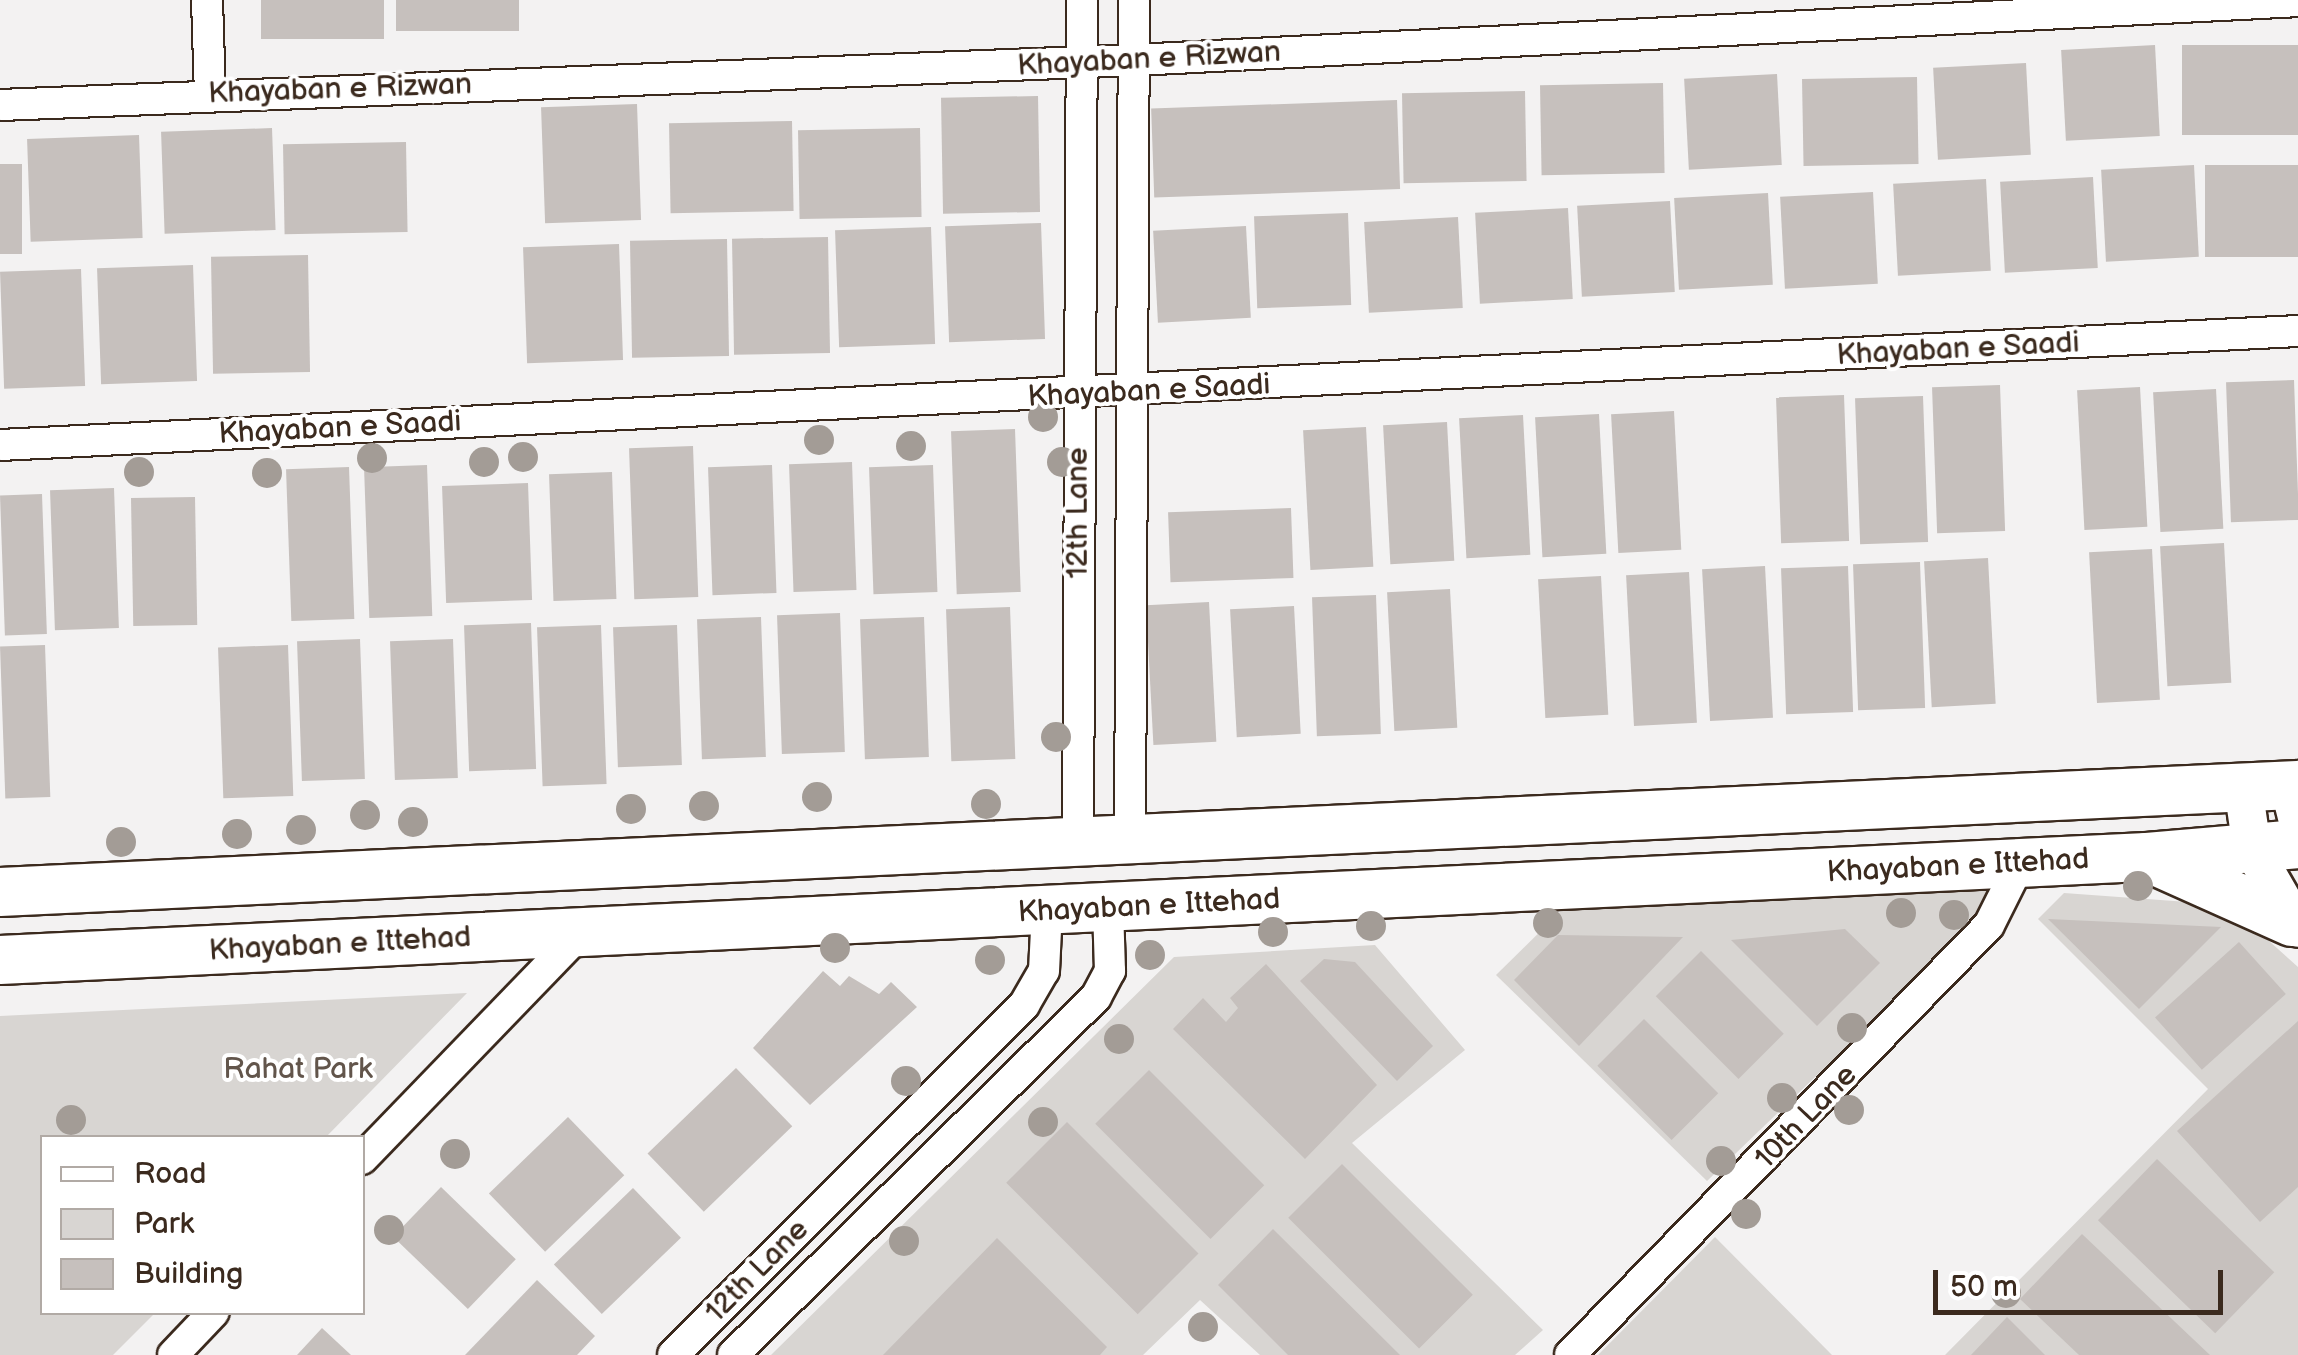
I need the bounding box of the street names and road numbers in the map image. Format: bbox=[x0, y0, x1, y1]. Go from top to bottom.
street label: Khayaban e Rizwan bbox=[1016, 34, 1282, 84]
street label: Khayaban e Rizwan bbox=[207, 66, 473, 112]
street label: Khayaban e Saadi bbox=[1835, 325, 2081, 373]
street label: Khayaban e Saadi bbox=[1026, 367, 1272, 415]
street label: Khayaban e Saadi bbox=[217, 404, 463, 452]
street label: 12th Lane bbox=[1060, 447, 1096, 579]
street label: Khayaban e Ittehad bbox=[1826, 841, 2090, 891]
street label: Khayaban e Ittehad bbox=[1017, 881, 1281, 931]
street label: Khayaban e Ittehad bbox=[208, 919, 472, 969]
street label: 10th Lane bbox=[1747, 1057, 1865, 1177]
street label: 12th Lane bbox=[698, 1212, 816, 1330]

